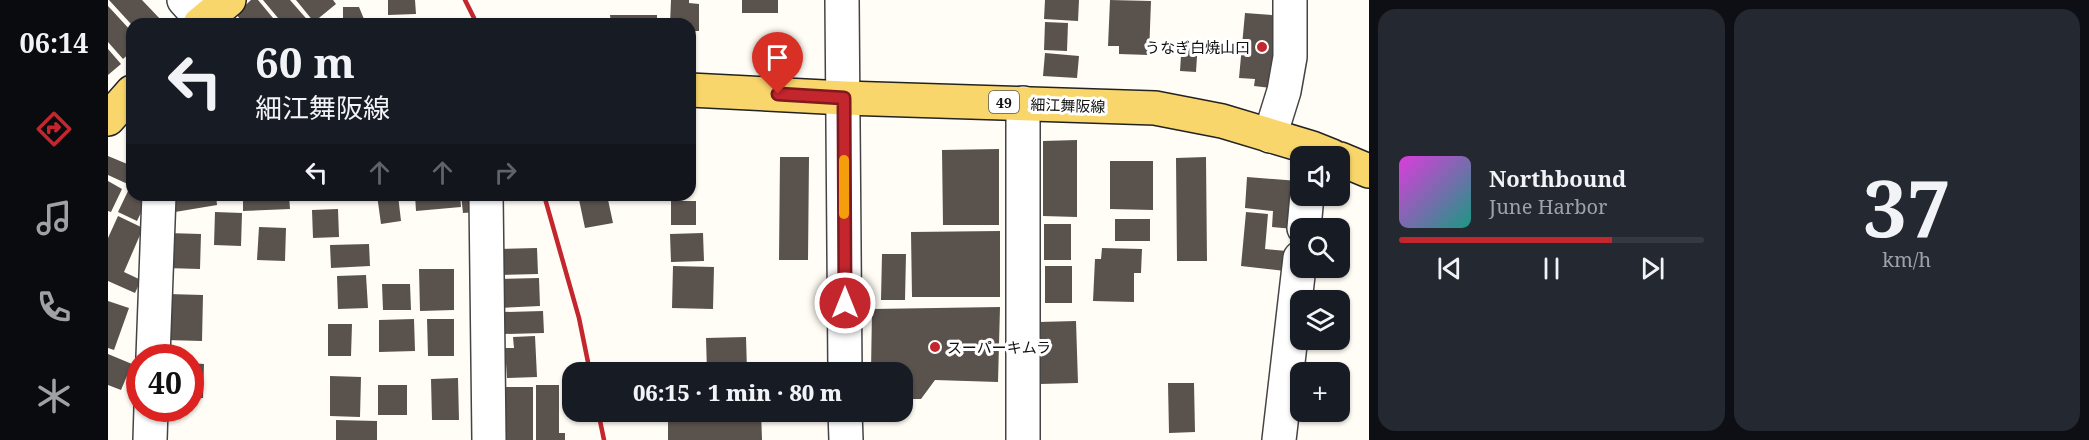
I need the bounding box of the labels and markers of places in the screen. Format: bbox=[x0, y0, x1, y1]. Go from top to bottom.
pin bbox=[752, 32, 803, 94]
place label: うなぎ白焼山口 bbox=[1145, 37, 1250, 57]
marker: うなぎ白焼山口 bbox=[1255, 40, 1269, 54]
place label: スーパーキムラ bbox=[947, 337, 1051, 357]
marker: スーパーキムラ bbox=[928, 340, 942, 354]

